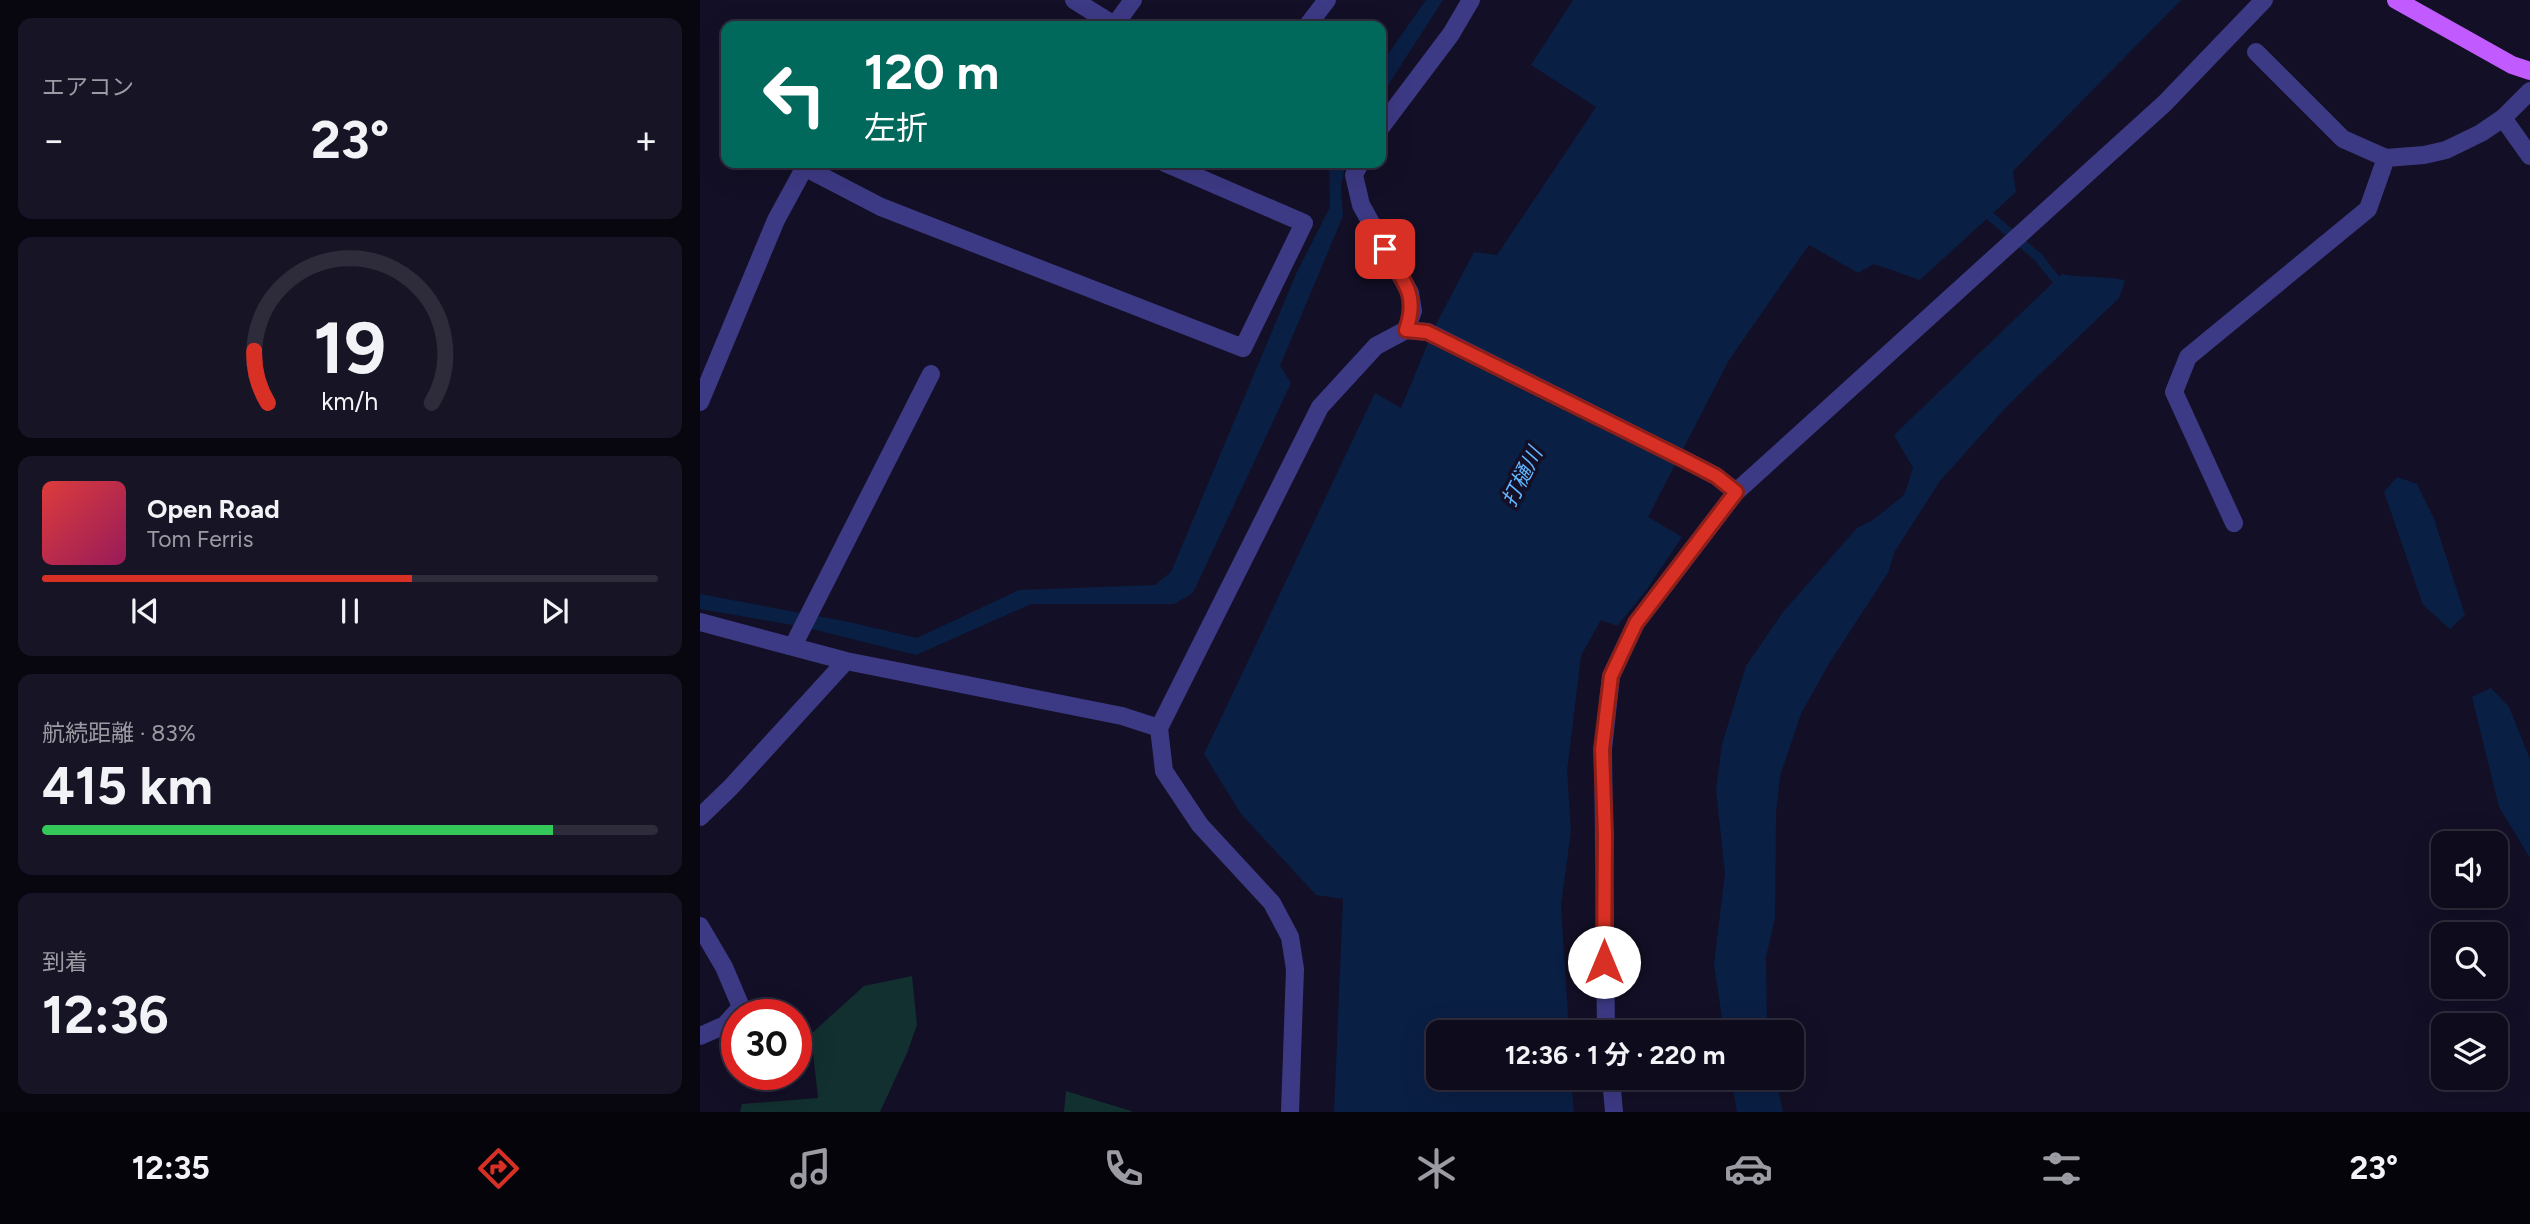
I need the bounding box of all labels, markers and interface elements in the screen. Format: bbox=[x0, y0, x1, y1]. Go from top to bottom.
text: 120 m bbox=[864, 42, 999, 101]
icon: left bbox=[749, 49, 840, 140]
text: エアコン bbox=[42, 73, 134, 101]
text: 23° bbox=[311, 109, 389, 171]
text: 左折 bbox=[864, 109, 928, 147]
text: − bbox=[42, 117, 66, 163]
text: + bbox=[634, 117, 658, 163]
pin bbox=[1355, 219, 1415, 279]
icon: arrive bbox=[1366, 230, 1404, 268]
text: 19 bbox=[314, 305, 386, 392]
text: km/h bbox=[321, 386, 379, 416]
water label: 打樋川 bbox=[1496, 441, 1548, 511]
text: Open Road bbox=[147, 493, 280, 525]
text: Tom Ferris bbox=[147, 525, 253, 553]
icon: previous bbox=[126, 592, 164, 630]
icon: pause bbox=[331, 592, 369, 630]
icon: next bbox=[536, 592, 574, 630]
text: 航続距離 · 83% bbox=[42, 719, 196, 747]
text: 415 km bbox=[42, 755, 213, 817]
map controls bbox=[2431, 831, 2508, 1090]
button: sound bbox=[2431, 831, 2508, 908]
button: search bbox=[2431, 922, 2508, 999]
position arrow bbox=[1567, 925, 1641, 999]
text: 到着 bbox=[42, 948, 88, 976]
text: 12:36 bbox=[42, 984, 169, 1046]
speed limit sign: 30 bbox=[721, 999, 812, 1090]
button: layers bbox=[2431, 1013, 2508, 1090]
text: 12:36 · 1 分 · 220 m bbox=[1505, 1039, 1725, 1071]
icon: directions bbox=[474, 1144, 523, 1193]
icon: music bbox=[786, 1144, 835, 1193]
icon: phone bbox=[1099, 1144, 1148, 1193]
icon: climate bbox=[1412, 1144, 1461, 1193]
icon: car bbox=[1724, 1144, 1773, 1193]
icon: filters bbox=[2037, 1144, 2086, 1193]
text: 12:35 bbox=[132, 1149, 210, 1187]
text: 23° bbox=[2350, 1149, 2398, 1187]

